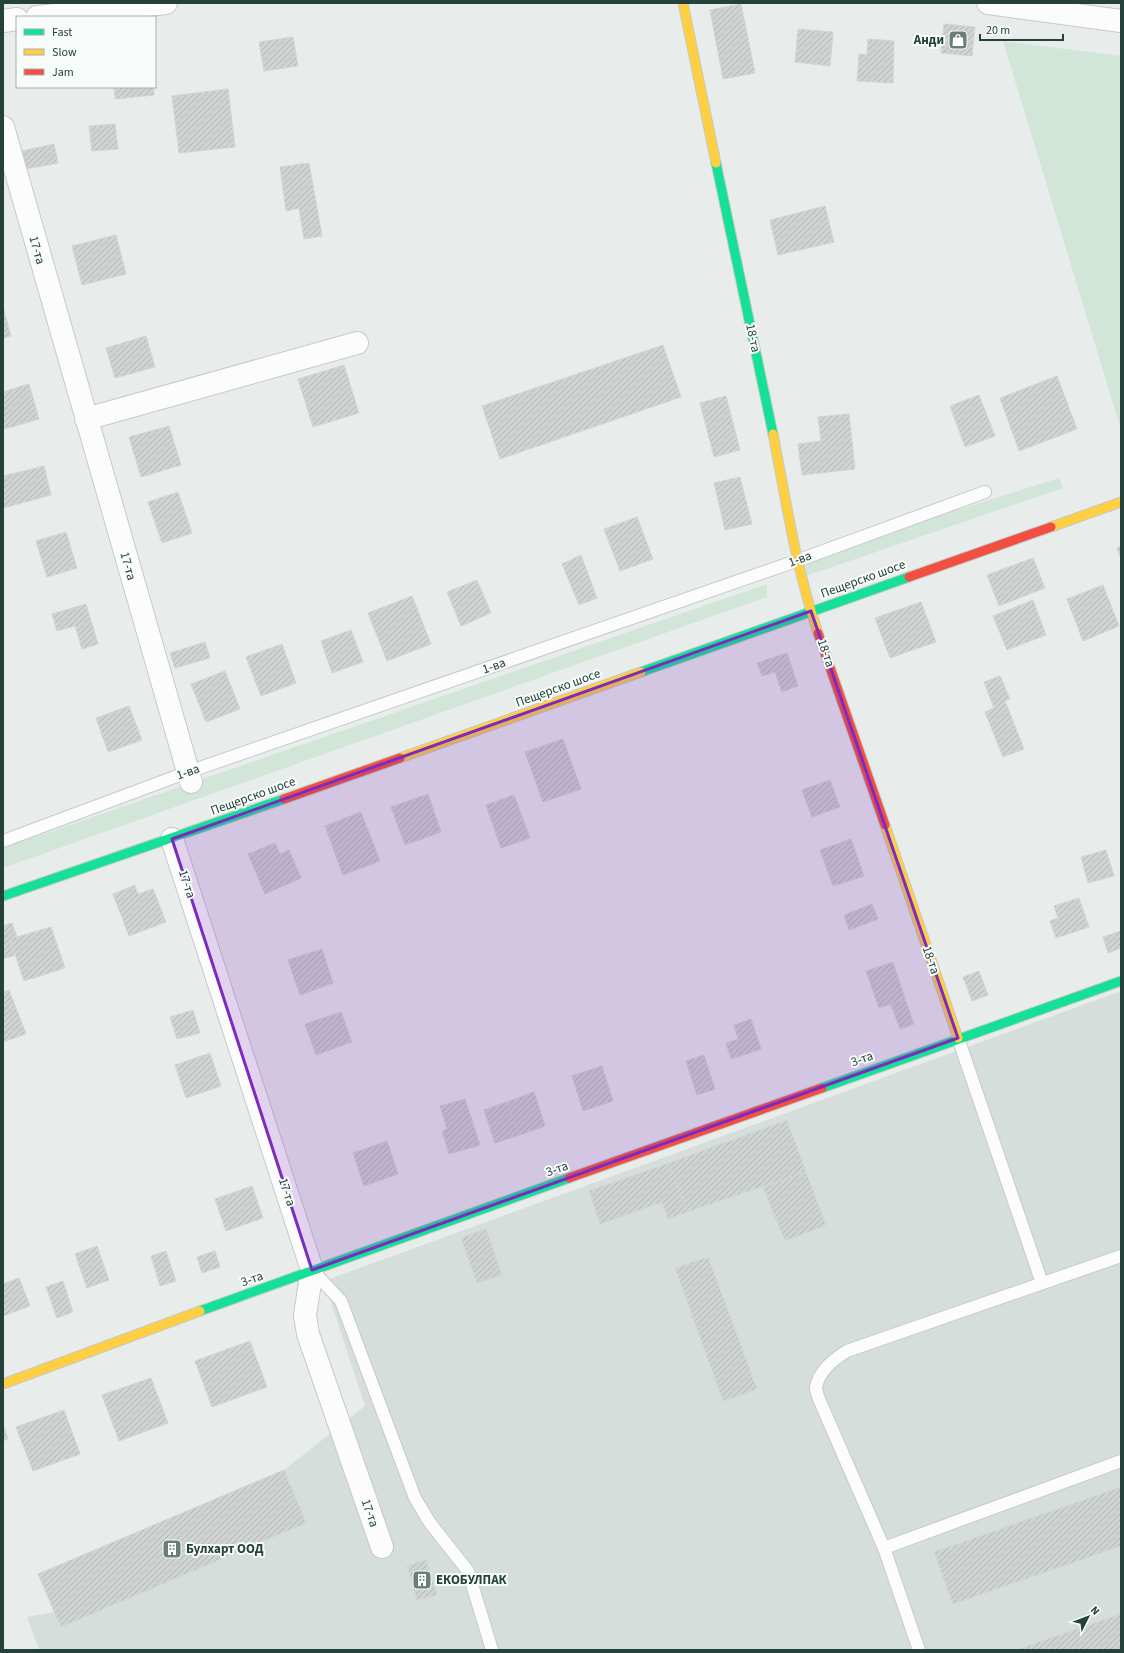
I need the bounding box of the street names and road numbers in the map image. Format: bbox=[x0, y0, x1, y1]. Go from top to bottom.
street label: 17-та bbox=[24, 234, 50, 266]
street label: 18-та bbox=[741, 322, 765, 354]
street label: 1-ва bbox=[786, 546, 814, 572]
street label: 17-та bbox=[115, 550, 141, 582]
street label: Пещерско шосе bbox=[818, 555, 908, 603]
street label: 18-та bbox=[813, 636, 839, 670]
street label: 1-ва bbox=[480, 654, 508, 678]
street label: Пещерско шосе bbox=[513, 664, 603, 712]
street label: 1-ва bbox=[174, 759, 202, 785]
street label: Пещерско шосе bbox=[208, 772, 298, 820]
street label: 17-та bbox=[174, 867, 200, 901]
street label: 18-та bbox=[918, 943, 944, 977]
street label: 3-та bbox=[848, 1047, 876, 1071]
street label: 3-та bbox=[543, 1157, 571, 1181]
street label: 17-та bbox=[274, 1175, 300, 1209]
street label: 3-та bbox=[238, 1267, 266, 1291]
street label: 17-та bbox=[357, 1496, 383, 1530]

